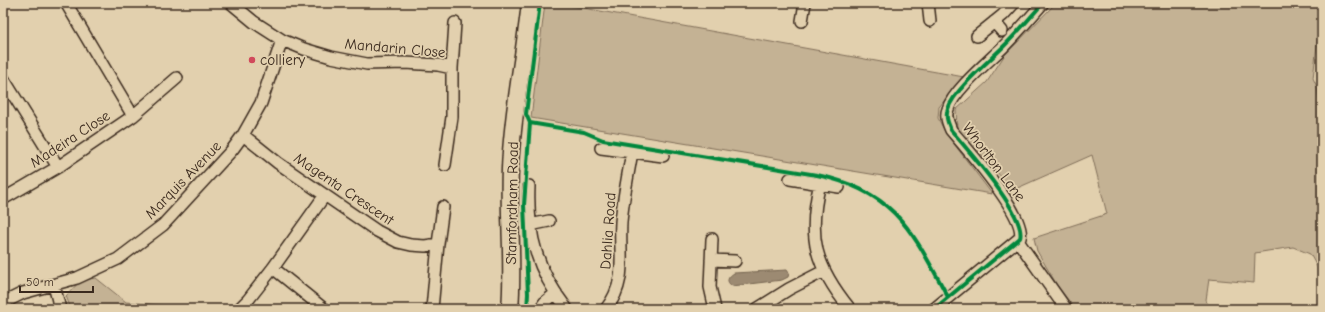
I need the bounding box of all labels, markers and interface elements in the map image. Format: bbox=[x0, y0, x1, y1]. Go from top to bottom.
street label: Mandarin Close bbox=[344, 35, 447, 61]
place label: colliery bbox=[260, 51, 306, 69]
marker: colliery bbox=[247, 55, 257, 65]
street label: Madeira Close bbox=[27, 106, 114, 172]
street label: Whorlton Lane bbox=[958, 119, 1030, 205]
street label: Marquis Avenue bbox=[141, 137, 225, 223]
street label: Stamfordham Road bbox=[502, 141, 522, 265]
street label: Magenta Crescent bbox=[291, 149, 398, 229]
street label: Dahlia Road bbox=[596, 192, 620, 270]
scale bar bbox=[20, 268, 93, 294]
text: 50 m bbox=[26, 275, 54, 289]

